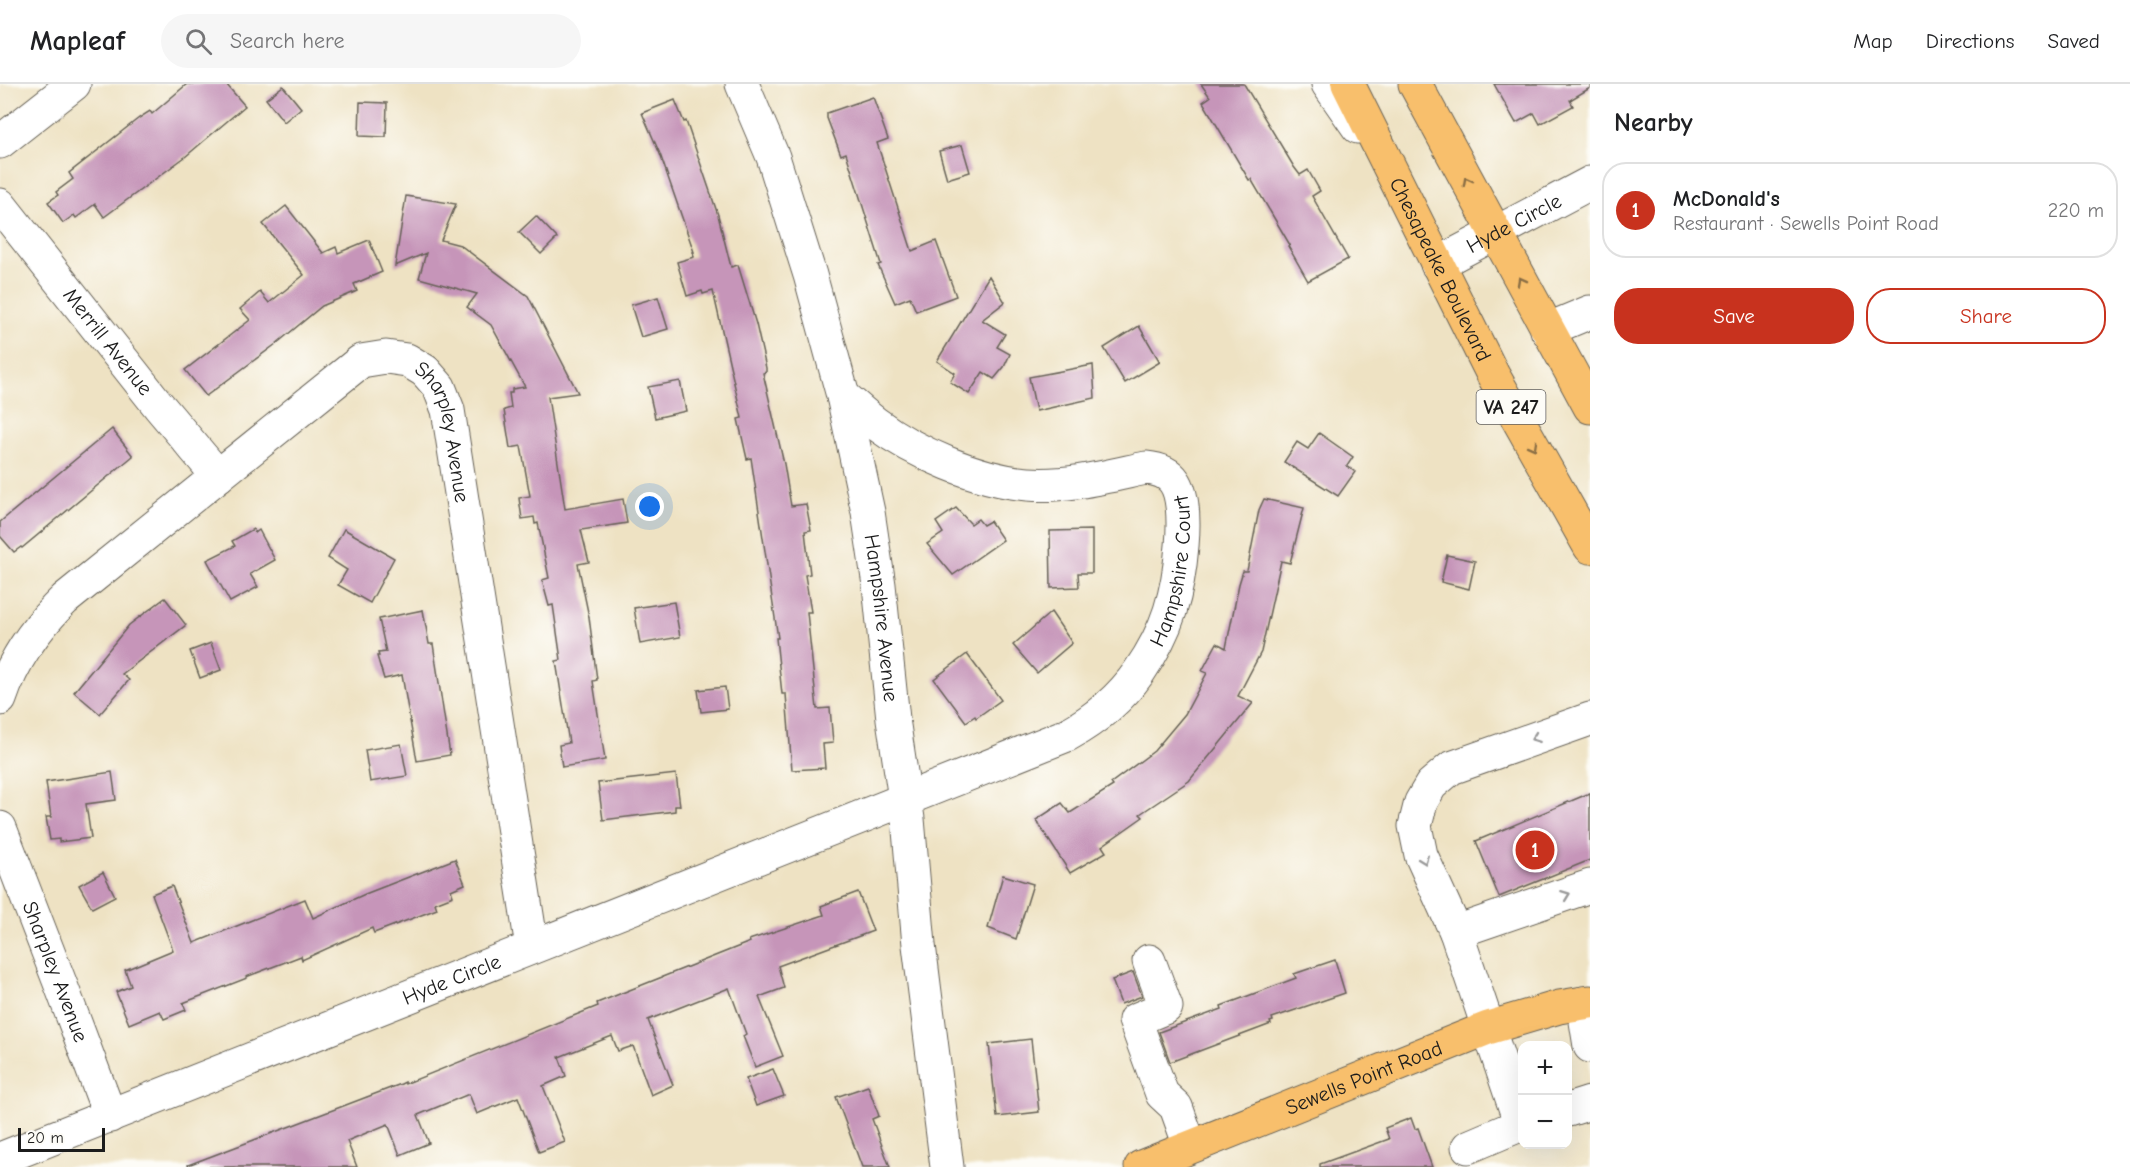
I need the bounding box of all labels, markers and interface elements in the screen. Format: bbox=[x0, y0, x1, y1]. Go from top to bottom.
search box bbox=[161, 14, 581, 68]
text: Mapleaf bbox=[30, 25, 125, 57]
icon: search bbox=[182, 25, 215, 58]
text: Search here bbox=[230, 28, 344, 54]
text: Map bbox=[1853, 29, 1893, 53]
text: Directions bbox=[1926, 29, 2015, 53]
text: Saved bbox=[2048, 29, 2100, 53]
text: Nearby bbox=[1614, 108, 1693, 138]
street label: Chesapeake Boulevard bbox=[1385, 173, 1496, 365]
one-way arrow bbox=[1463, 176, 1474, 187]
text: McDonald's bbox=[1673, 186, 1780, 212]
street label: Hyde Circle bbox=[1462, 188, 1565, 258]
text: 1 bbox=[1632, 199, 1639, 222]
text: 220 m bbox=[2048, 199, 2104, 222]
text: Restaurant · Sewells Point Road bbox=[1673, 212, 1939, 235]
one-way arrow bbox=[1517, 277, 1528, 288]
street label: Merrill Avenue bbox=[58, 283, 158, 400]
button: Save bbox=[1614, 288, 1854, 344]
button: Share bbox=[1866, 288, 2106, 344]
street label: Sharpley Avenue bbox=[411, 356, 474, 504]
road number: VA 247 bbox=[1476, 390, 1546, 424]
one-way arrow bbox=[1526, 440, 1537, 450]
your location bbox=[635, 492, 664, 521]
street label: Hampshire Court bbox=[1145, 492, 1195, 650]
street label: Hampshire Avenue bbox=[860, 533, 903, 703]
one-way arrow bbox=[1530, 731, 1541, 744]
pin: 1 bbox=[1516, 828, 1555, 873]
one-way arrow bbox=[1417, 854, 1429, 865]
one-way arrow bbox=[1560, 890, 1571, 902]
street label: Sharpley Avenue bbox=[18, 898, 93, 1045]
street label: Hyde Circle bbox=[399, 949, 504, 1010]
street label: Sewells Point Road bbox=[1282, 1036, 1446, 1120]
map controls bbox=[1518, 1041, 1572, 1149]
button: + bbox=[1518, 1041, 1572, 1095]
button: − bbox=[1518, 1095, 1572, 1149]
scale bar bbox=[18, 1125, 105, 1152]
text: 20 m bbox=[27, 1129, 64, 1147]

